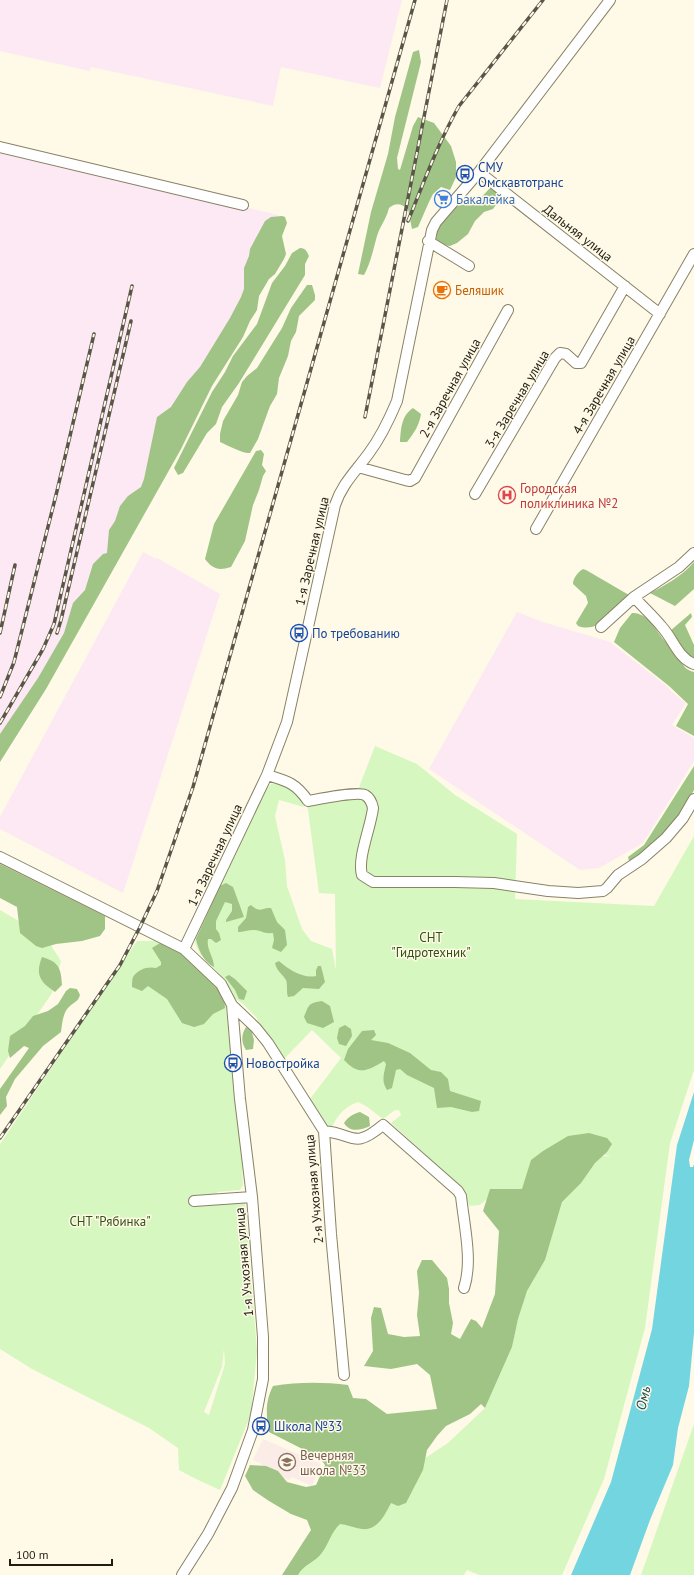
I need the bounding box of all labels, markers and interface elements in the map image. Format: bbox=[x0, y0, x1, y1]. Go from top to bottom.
place label: СМУ Омскавтотранс bbox=[478, 159, 564, 191]
bus stop icon: СМУ Омскавтотранс bbox=[455, 164, 475, 184]
supermarket icon: Бакалейка bbox=[433, 189, 453, 209]
place label: Бакалейка bbox=[456, 191, 515, 208]
street label: Дальняя улица bbox=[540, 201, 616, 265]
cafe icon: Беляшик bbox=[432, 280, 452, 300]
place label: Беляшик bbox=[455, 282, 505, 299]
street label: 4-я Заречная улица bbox=[569, 333, 639, 437]
street label: 2-я Заречная улица bbox=[416, 335, 484, 441]
street label: 3-я Заречная улица bbox=[481, 347, 553, 451]
place label: Городская поликлиника №2 bbox=[520, 480, 618, 512]
hospital icon: Городская поликлиника №2 bbox=[497, 485, 517, 505]
street label: 1-я Заречная улица bbox=[291, 495, 333, 607]
bus stop icon: По требованию bbox=[289, 623, 309, 643]
place label: По требованию bbox=[312, 625, 400, 642]
street label: 1-я Заречная улица bbox=[184, 801, 246, 909]
park label: СНТ "Гидротехник" bbox=[391, 929, 471, 961]
bus stop icon: Новостройка bbox=[223, 1053, 243, 1073]
place label: Новостройка bbox=[246, 1055, 320, 1072]
street label: 2-я Учхозная улица bbox=[301, 1134, 327, 1244]
street label: 1-я Учхозная улица bbox=[231, 1207, 257, 1317]
park label: СНТ "Рябинка" bbox=[69, 1213, 151, 1230]
water label: Омь bbox=[631, 1384, 655, 1412]
bus stop icon: Школа №33 bbox=[251, 1416, 271, 1436]
place label: Школа №33 bbox=[274, 1418, 342, 1435]
place label: Вечерняя школа №33 bbox=[300, 1447, 366, 1479]
school or university icon: Вечерняя школа №33 bbox=[277, 1452, 297, 1472]
scale bar bbox=[10, 1541, 112, 1567]
text: 100 m bbox=[16, 1547, 49, 1562]

